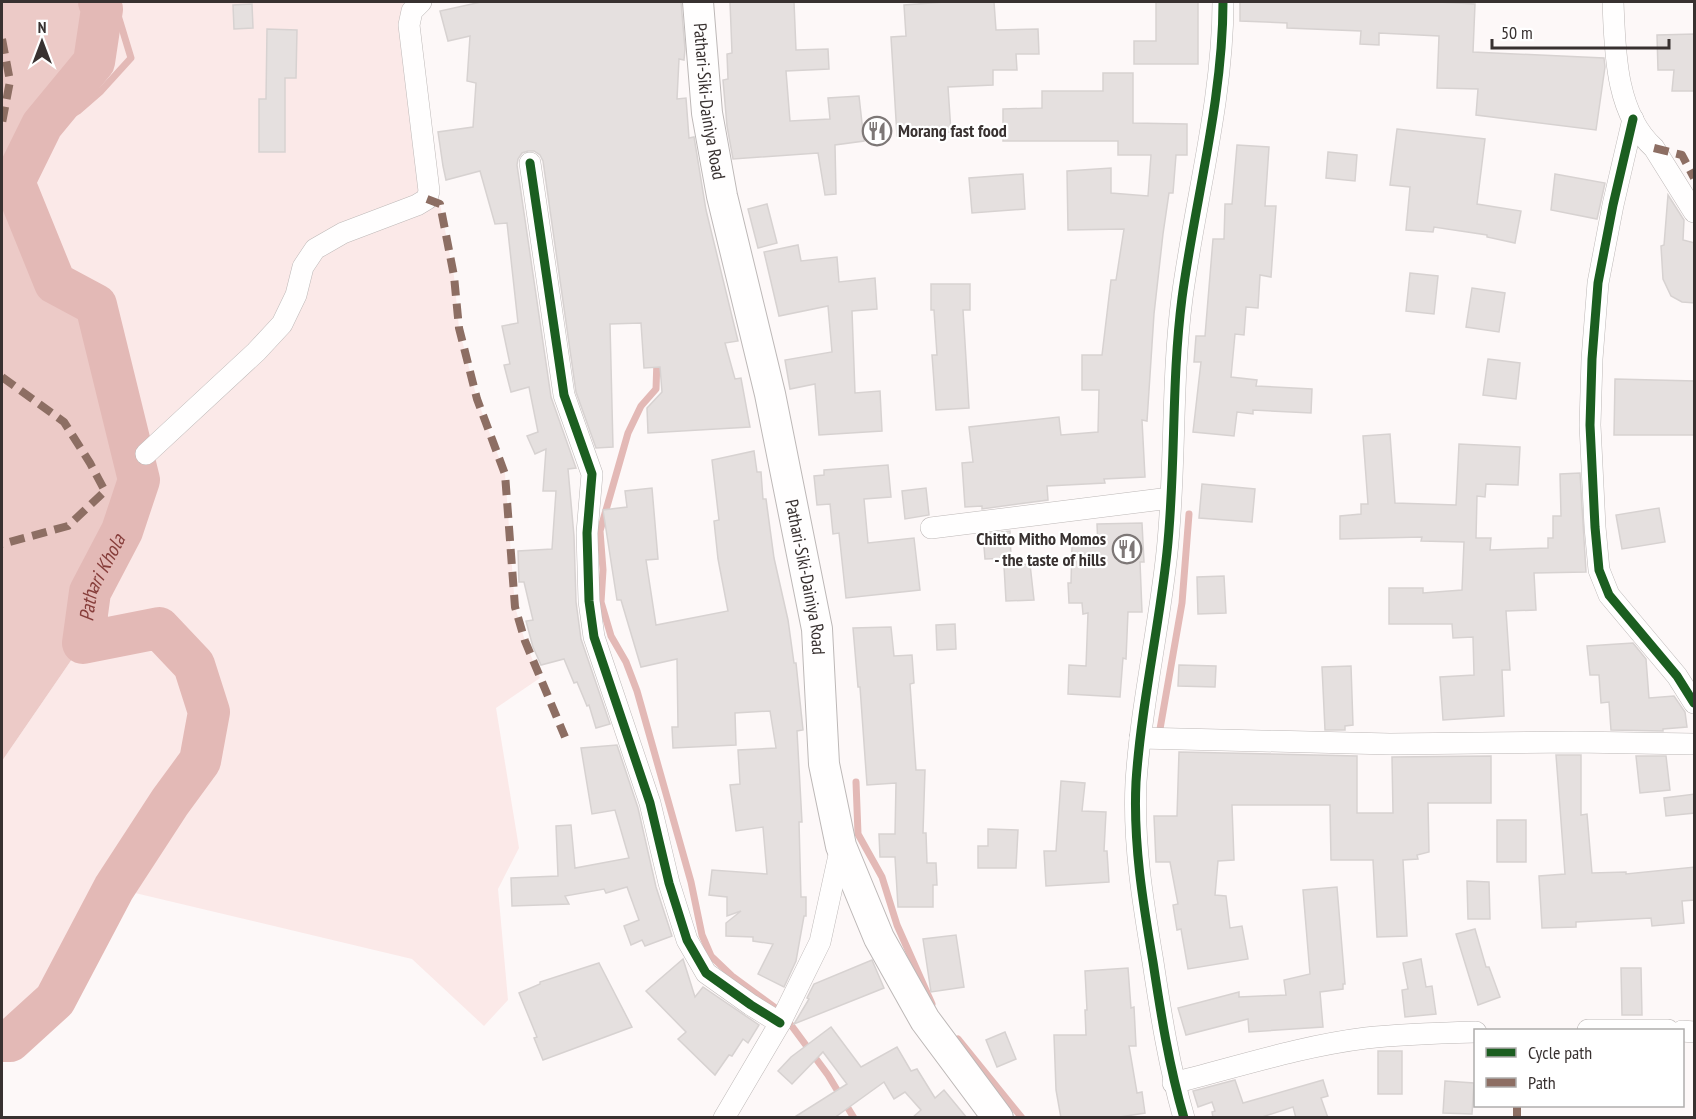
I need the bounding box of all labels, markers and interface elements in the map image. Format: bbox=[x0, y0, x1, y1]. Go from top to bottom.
north arrow bbox=[12, 12, 72, 72]
scale bar bbox=[1492, 12, 1669, 50]
text: N bbox=[38, 17, 46, 37]
text: 50 m bbox=[1501, 21, 1533, 44]
street label: Pathari-Siki-Dainiya Road bbox=[689, 22, 731, 181]
restaurant icon: Morang fast food bbox=[861, 115, 893, 147]
place label: Morang fast food bbox=[898, 119, 1007, 142]
street label: Pathari-Siki-Dainiya Road bbox=[780, 497, 830, 655]
place label: Chitto Mitho Momos - the taste of hills bbox=[976, 527, 1106, 571]
water label: Pathari Khola bbox=[73, 529, 131, 623]
restaurant icon: Chitto Mitho Momos - the taste of hills bbox=[1111, 533, 1143, 565]
legend bbox=[1474, 1029, 1684, 1107]
text: Cycle path bbox=[1528, 1041, 1592, 1064]
text: Path bbox=[1528, 1071, 1556, 1094]

